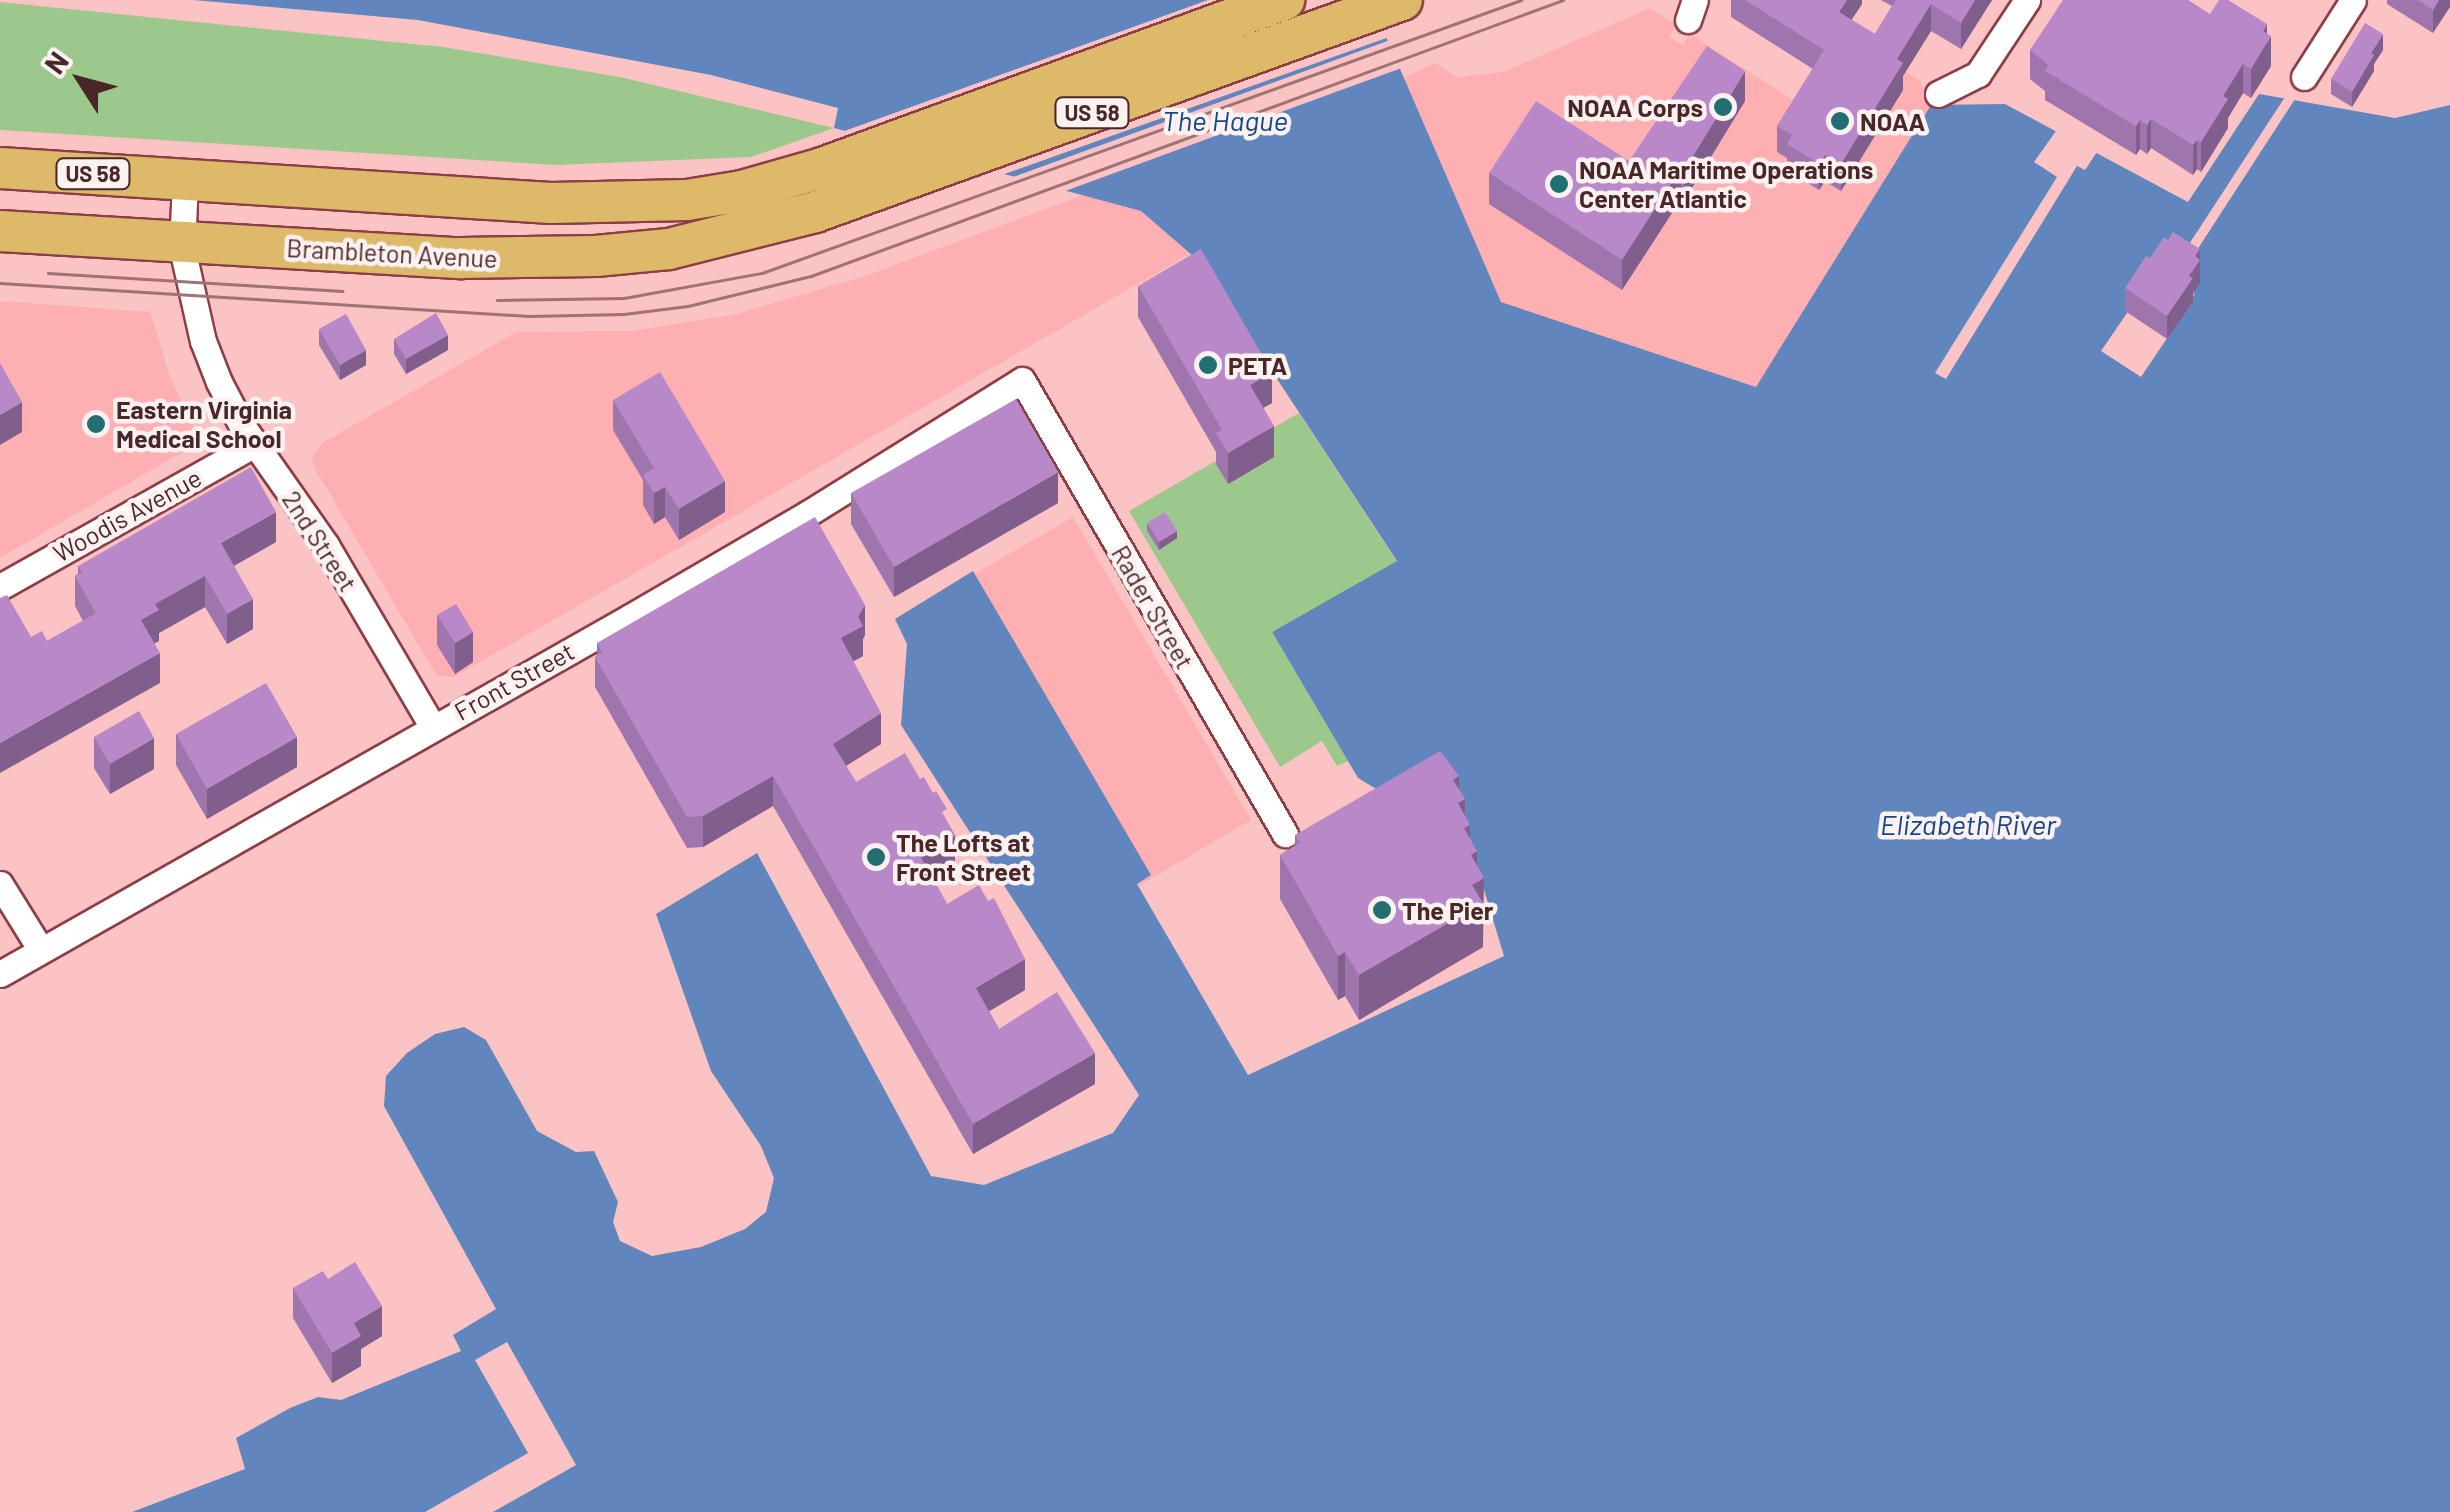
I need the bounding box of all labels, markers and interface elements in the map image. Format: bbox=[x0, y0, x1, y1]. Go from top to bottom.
north arrow bbox=[30, 30, 130, 130]
text: N bbox=[37, 45, 75, 80]
place label: NOAA Corps bbox=[1567, 92, 1703, 122]
road number: US 58 bbox=[1052, 96, 1132, 130]
marker: NOAA Corps bbox=[1712, 96, 1734, 118]
water label: The Hague bbox=[1162, 103, 1288, 137]
place label: NOAA bbox=[1860, 106, 1925, 136]
marker: NOAA bbox=[1829, 110, 1851, 132]
place label: NOAA Maritime Operations Center Atlantic bbox=[1579, 155, 1873, 214]
road number: US 58 bbox=[53, 157, 133, 191]
marker: NOAA Maritime Operations Center Atlantic bbox=[1548, 173, 1570, 195]
street label: Brambleton Avenue bbox=[286, 232, 498, 274]
place label: PETA bbox=[1228, 350, 1287, 380]
marker: PETA bbox=[1197, 354, 1219, 376]
place label: Eastern Virginia Medical School bbox=[116, 395, 292, 454]
marker: Eastern Virginia Medical School bbox=[85, 413, 107, 435]
street label: Woodis Avenue bbox=[48, 462, 206, 568]
street label: 2nd Street bbox=[276, 485, 364, 597]
street label: Rader Street bbox=[1106, 540, 1200, 674]
street label: Front Street bbox=[449, 636, 579, 726]
water label: Elizabeth River bbox=[1880, 807, 2056, 841]
place label: The Lofts at Front Street bbox=[896, 828, 1031, 887]
marker: The Lofts at Front Street bbox=[865, 846, 887, 868]
place label: The Pier bbox=[1402, 895, 1493, 925]
marker: The Pier bbox=[1371, 899, 1393, 921]

